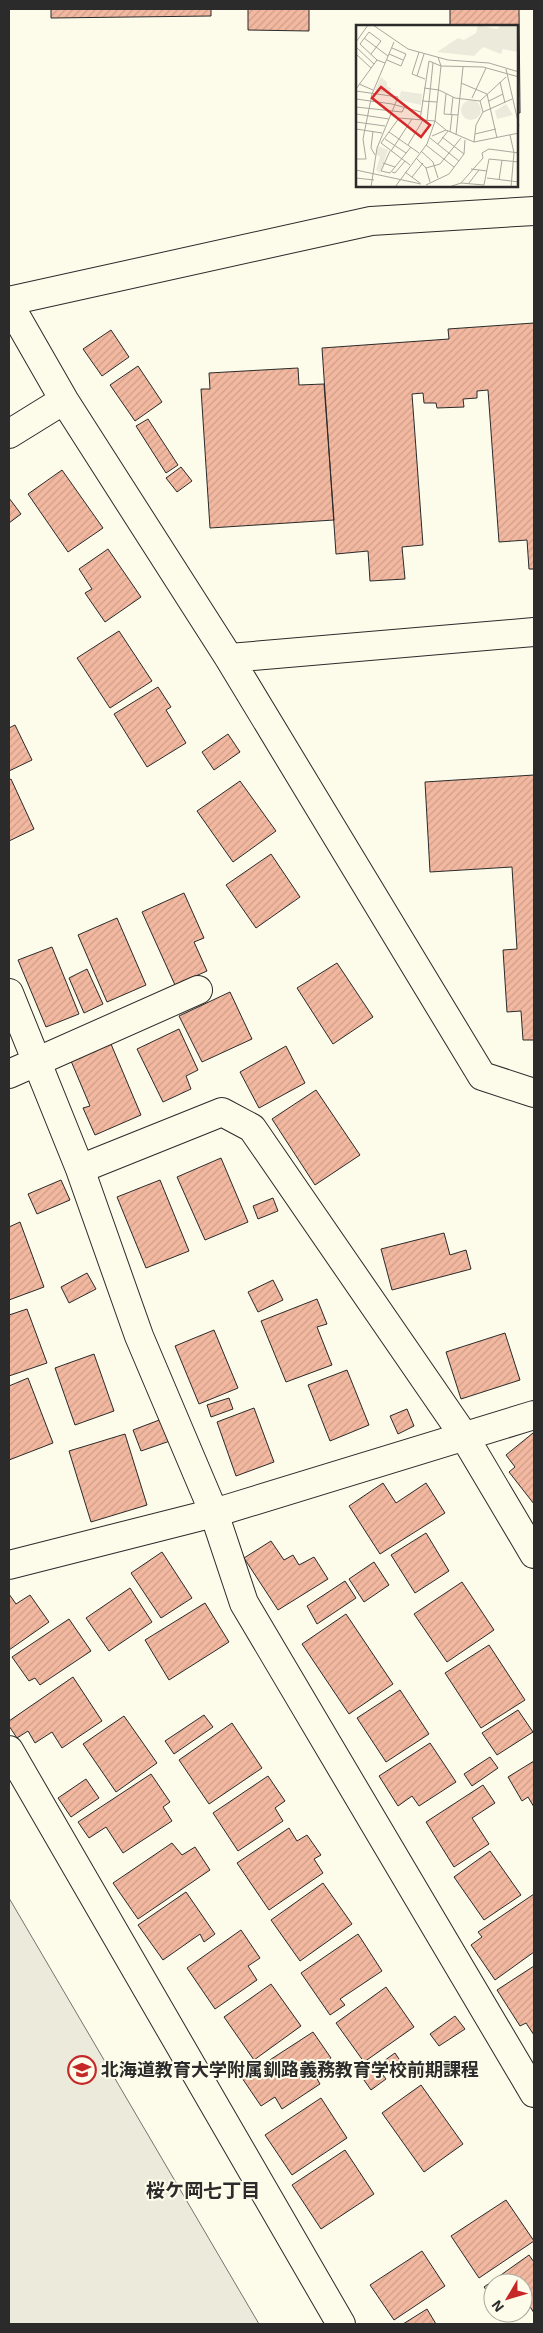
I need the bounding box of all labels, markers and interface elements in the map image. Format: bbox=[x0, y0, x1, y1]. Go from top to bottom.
inset map bbox=[356, 25, 518, 188]
school or university icon: 北海道教育大学附属釧路義務教育学校前期課程 bbox=[67, 2055, 97, 2085]
place label: 北海道教育大学附属釧路義務教育学校前期課程 bbox=[101, 2058, 479, 2080]
district label: 桜ケ岡七丁目 bbox=[146, 2178, 260, 2201]
north arrow bbox=[483, 2273, 533, 2323]
text: N bbox=[488, 2297, 507, 2316]

